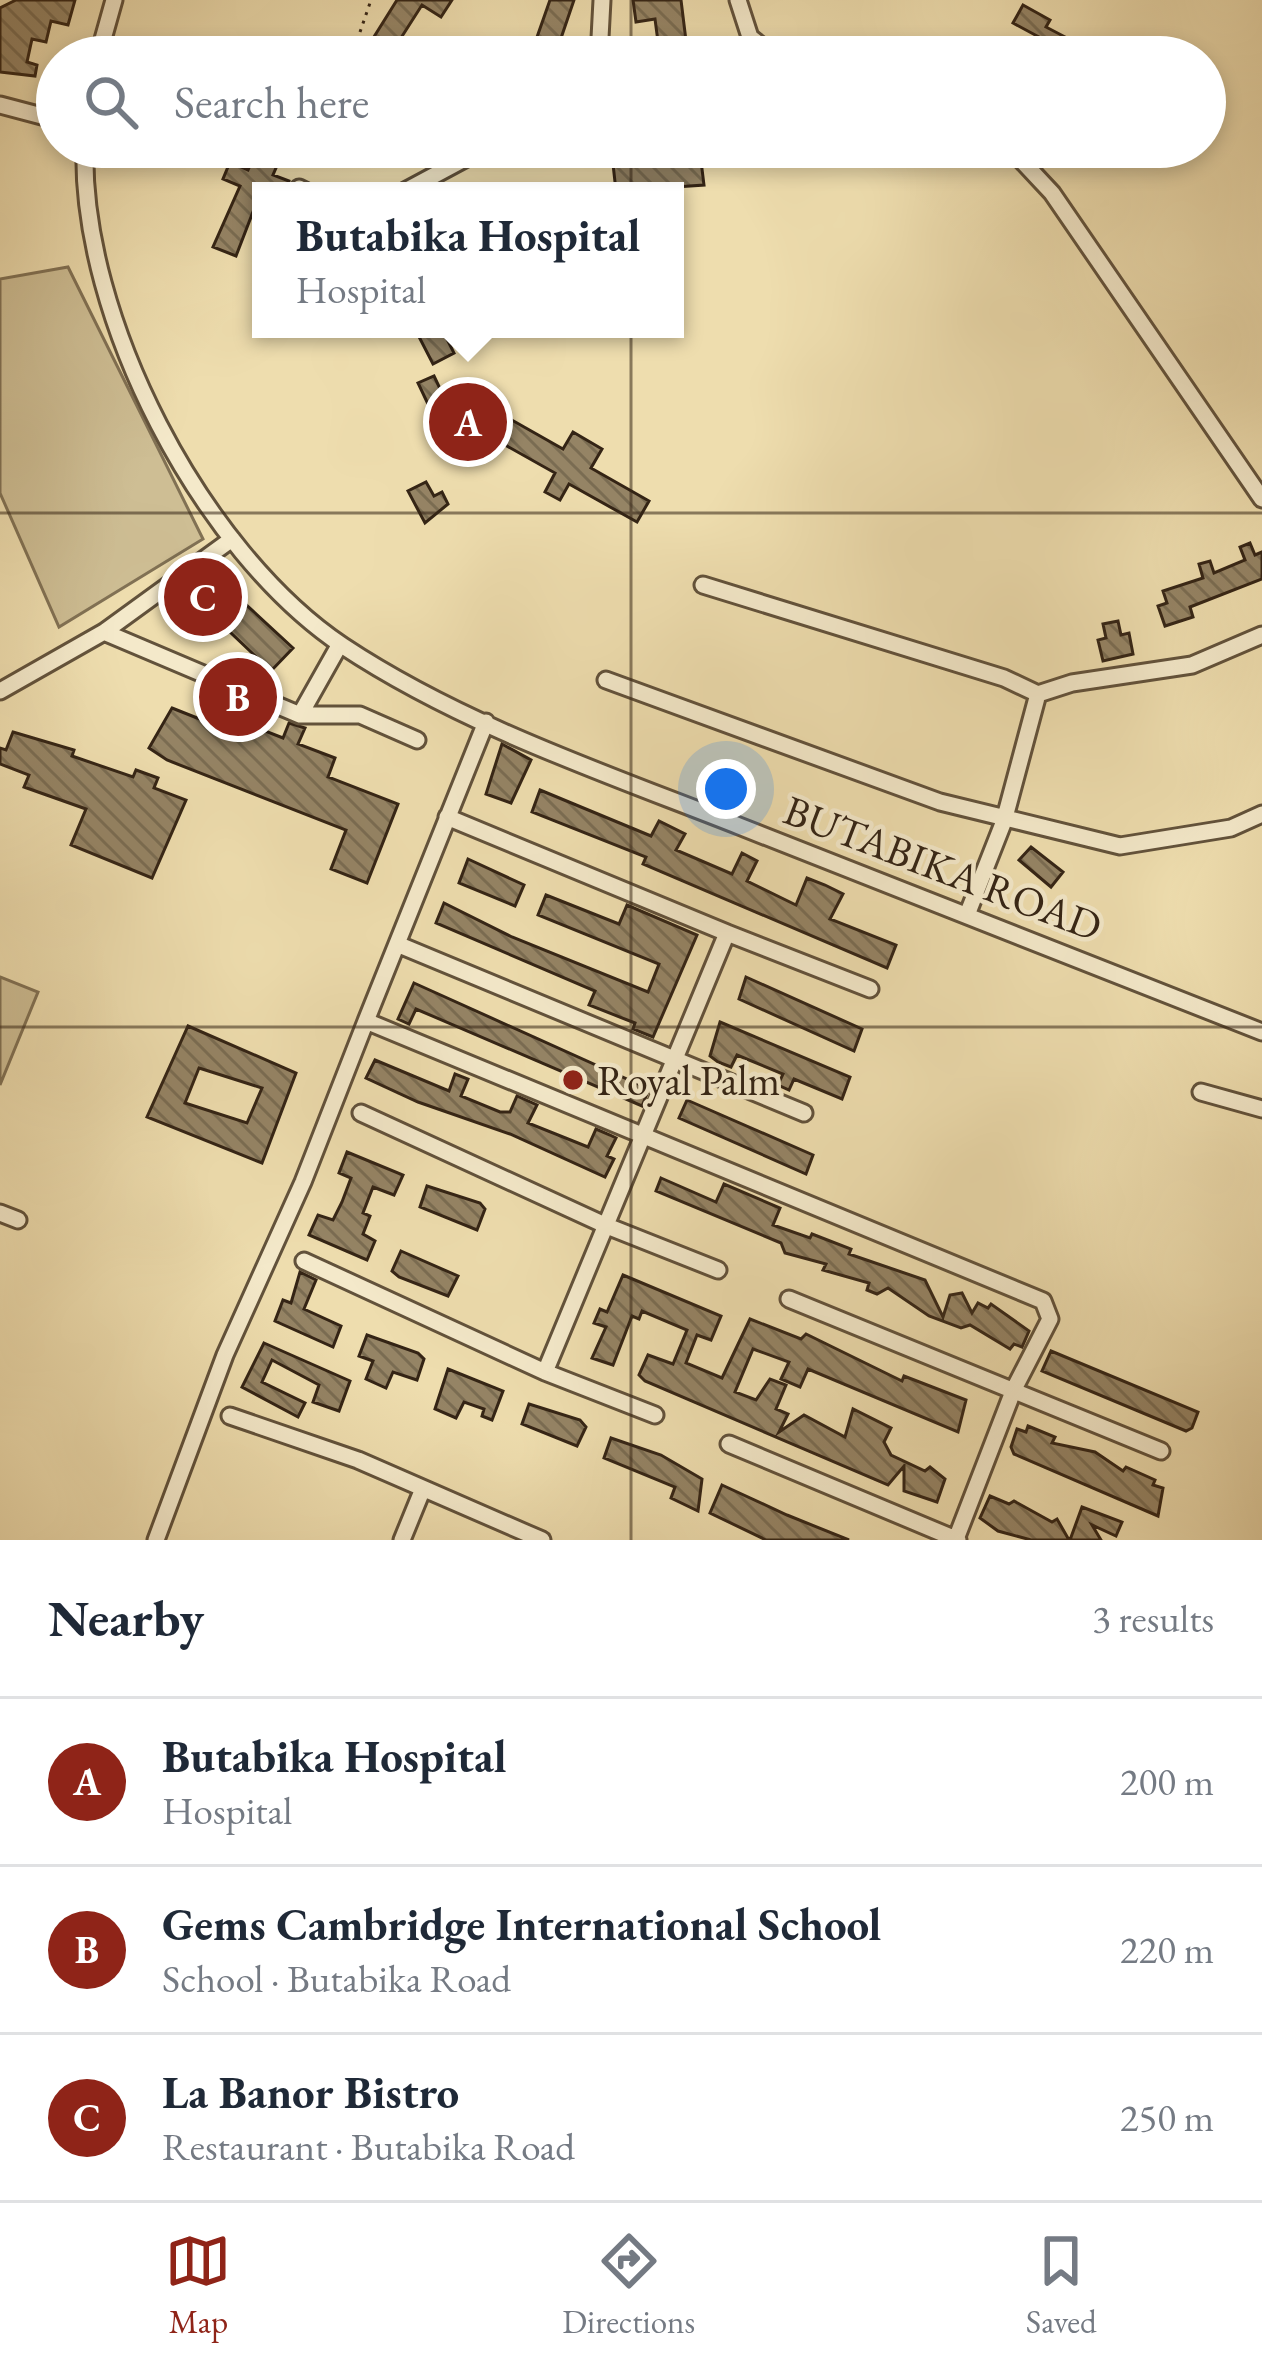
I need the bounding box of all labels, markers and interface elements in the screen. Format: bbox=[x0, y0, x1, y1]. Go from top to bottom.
search box bbox=[36, 36, 1226, 168]
icon: search bbox=[78, 69, 144, 135]
text: Search here bbox=[174, 73, 369, 131]
popup bbox=[252, 182, 684, 338]
text: Butabika Hospital bbox=[296, 206, 640, 264]
text: Hospital bbox=[296, 264, 426, 315]
pin: A bbox=[429, 377, 507, 467]
pin: C bbox=[164, 552, 242, 642]
pin: B bbox=[199, 652, 277, 742]
your location bbox=[696, 759, 756, 819]
street label: BUTABIKA ROAD bbox=[776, 782, 1110, 954]
place label: Royal Palm bbox=[597, 1053, 780, 1108]
marker: Royal Palm bbox=[560, 1067, 586, 1093]
text: Nearby bbox=[48, 1585, 204, 1651]
text: 3 results bbox=[1092, 1593, 1214, 1644]
text: Butabika Hospital bbox=[162, 1727, 507, 1785]
text: A bbox=[73, 1756, 101, 1807]
text: 200 m bbox=[1120, 1756, 1214, 1807]
text: Hospital bbox=[162, 1785, 292, 1836]
text: Gems Cambridge International School bbox=[162, 1895, 881, 1953]
text: B bbox=[75, 1924, 99, 1975]
text: 220 m bbox=[1120, 1924, 1214, 1975]
text: School · Butabika Road bbox=[162, 1953, 511, 2004]
text: La Banor Bistro bbox=[162, 2063, 459, 2121]
text: C bbox=[73, 2092, 101, 2143]
text: 250 m bbox=[1120, 2092, 1214, 2143]
text: Restaurant · Butabika Road bbox=[162, 2121, 575, 2172]
tab: Map bbox=[165, 2228, 231, 2343]
tab: Directions bbox=[562, 2228, 695, 2343]
tab: Saved bbox=[1026, 2228, 1097, 2343]

